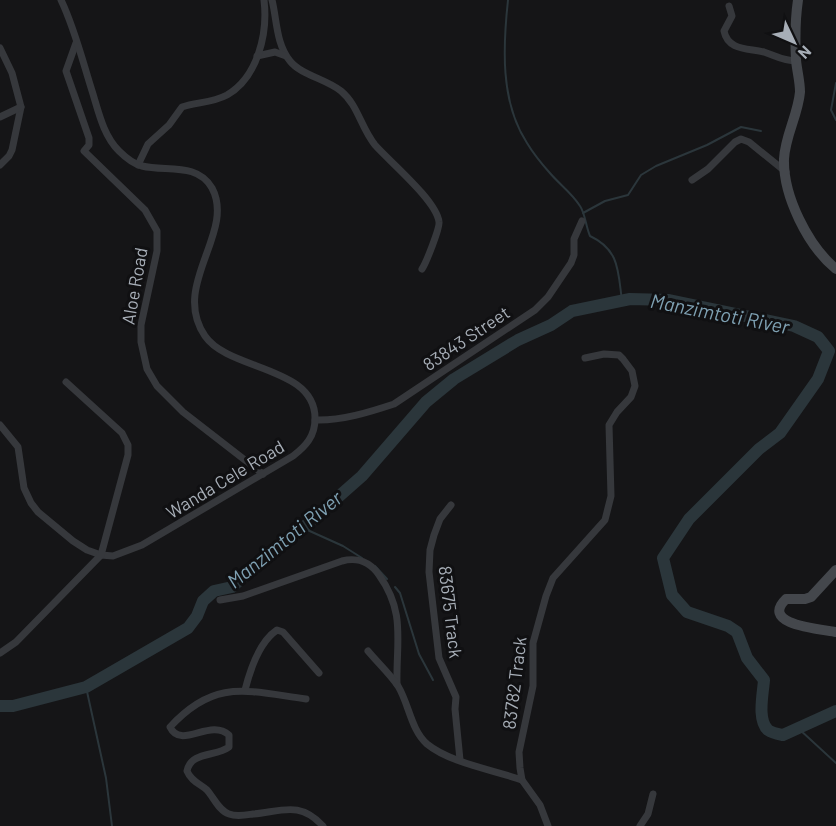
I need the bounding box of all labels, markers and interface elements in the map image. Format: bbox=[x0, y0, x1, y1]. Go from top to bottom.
north arrow bbox=[764, 12, 824, 72]
text: N bbox=[795, 42, 816, 63]
street label: Aloe Road bbox=[116, 246, 152, 326]
water label: Manzimtoti River bbox=[649, 288, 792, 338]
street label: 83843 Street bbox=[418, 301, 514, 375]
street label: Wanda Cele Road bbox=[162, 435, 288, 523]
water label: Manzimtoti River bbox=[222, 485, 347, 593]
street label: 83675 Track bbox=[434, 565, 468, 659]
street label: 83782 Track bbox=[497, 635, 531, 731]

